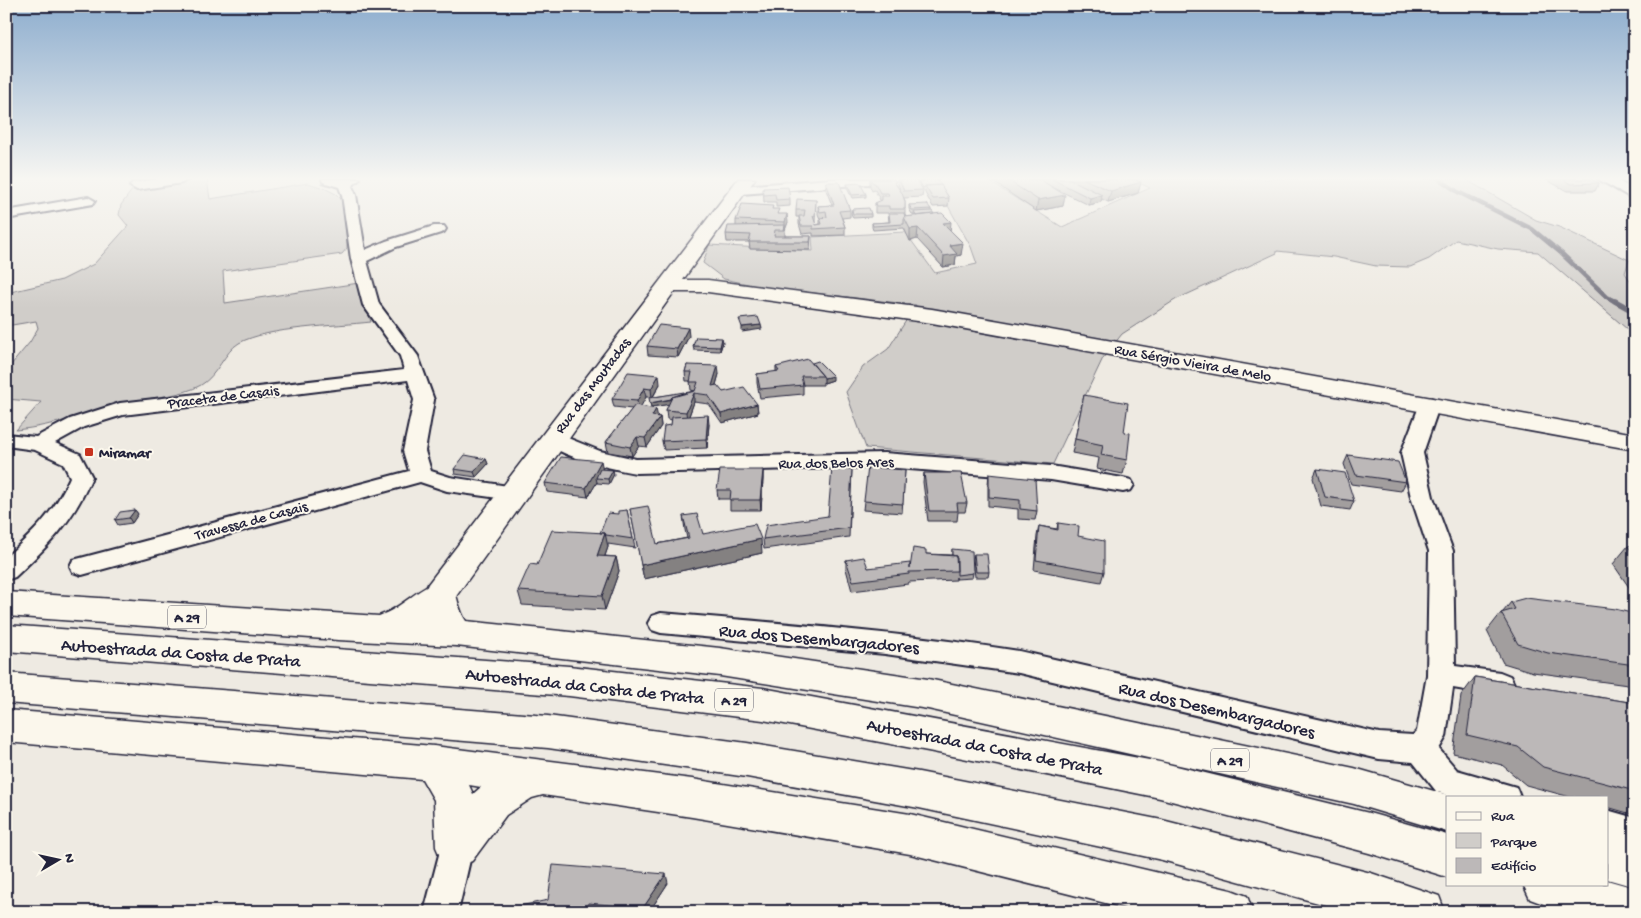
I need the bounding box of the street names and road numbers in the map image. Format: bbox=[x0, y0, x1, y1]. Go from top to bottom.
street label: Rua das Moutadas bbox=[552, 334, 636, 438]
street label: Rua Sérgio Vieira de Melo bbox=[1113, 341, 1273, 387]
street label: Praceta de Casais bbox=[166, 382, 280, 414]
street label: Rua dos Belos Ares bbox=[778, 454, 894, 474]
street label: Travessa de Casais bbox=[192, 498, 310, 546]
road number: A 29 bbox=[168, 606, 206, 628]
street label: Rua dos Desembargadores bbox=[718, 621, 921, 660]
street label: Autoestrada da Costa de Prata bbox=[60, 636, 302, 673]
street label: Autoestrada da Costa de Prata bbox=[464, 664, 706, 711]
street label: Rua dos Desembargadores bbox=[1116, 679, 1318, 745]
road number: A 29 bbox=[715, 688, 753, 712]
street label: Autoestrada da Costa de Prata bbox=[865, 715, 1105, 782]
road number: A 29 bbox=[1211, 748, 1249, 772]

